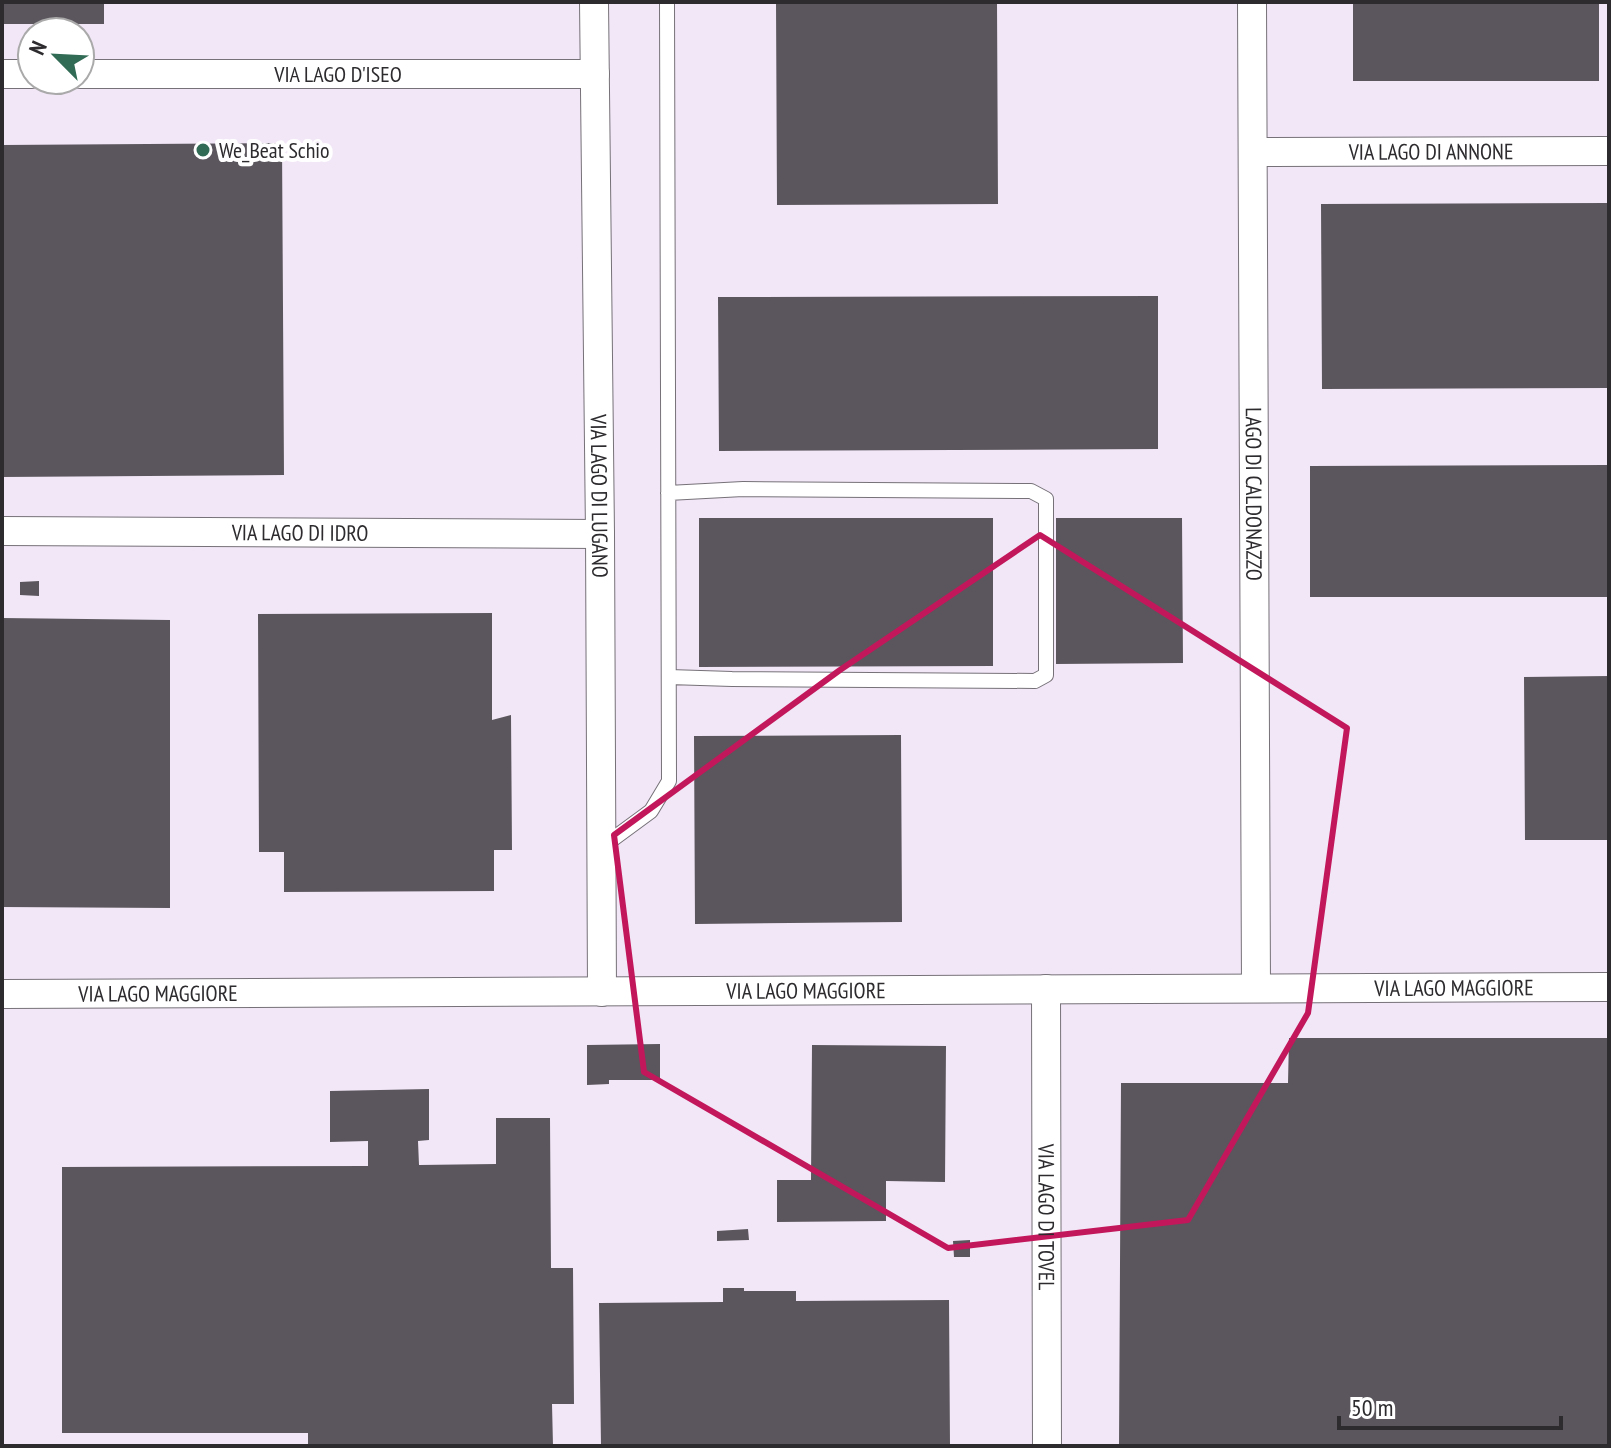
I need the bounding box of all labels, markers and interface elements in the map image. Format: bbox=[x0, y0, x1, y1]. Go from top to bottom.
north arrow bbox=[16, 16, 96, 96]
text: N bbox=[23, 37, 53, 59]
street label: VIA LAGO D'ISEO bbox=[273, 60, 402, 88]
place label: We_Beat Schio bbox=[219, 136, 330, 164]
street label: VIA LAGO DI ANNONE bbox=[1348, 137, 1513, 166]
marker: We_Beat Schio bbox=[194, 141, 212, 159]
street label: LAGO DI CALDONAZZO bbox=[1240, 407, 1268, 581]
street label: VIA LAGO DI LUGANO bbox=[585, 413, 614, 578]
street label: VIA LAGO DI IDRO bbox=[231, 518, 368, 547]
street label: VIA LAGO MAGGIORE bbox=[1373, 973, 1534, 1002]
street label: VIA LAGO MAGGIORE bbox=[725, 976, 886, 1005]
street label: VIA LAGO MAGGIORE bbox=[77, 979, 238, 1008]
street label: VIA LAGO DI TOVEL bbox=[1032, 1143, 1061, 1290]
scale bar bbox=[1339, 1380, 1561, 1430]
text: 50 m bbox=[1351, 1392, 1393, 1423]

